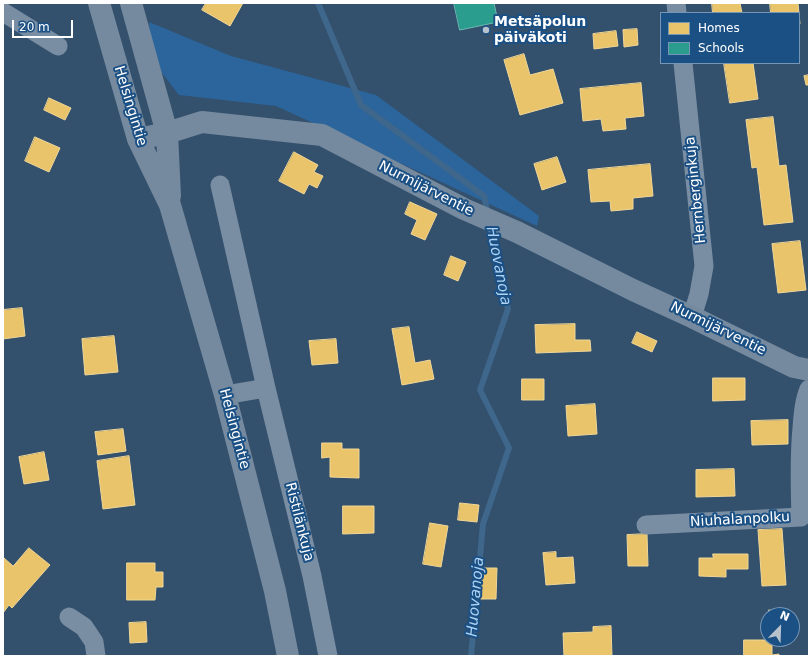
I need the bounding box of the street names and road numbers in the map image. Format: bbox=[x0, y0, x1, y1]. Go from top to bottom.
street label: Helsingintie bbox=[110, 64, 150, 148]
street label: Hernberginkuja bbox=[682, 136, 710, 244]
street label: Nurmijärventie bbox=[376, 158, 476, 220]
street label: Nurmijärventie bbox=[667, 299, 769, 359]
street label: Helsingintie bbox=[215, 387, 253, 471]
street label: Ristilänkuja bbox=[281, 481, 317, 563]
street label: Niuhalanpolku bbox=[690, 509, 790, 531]

